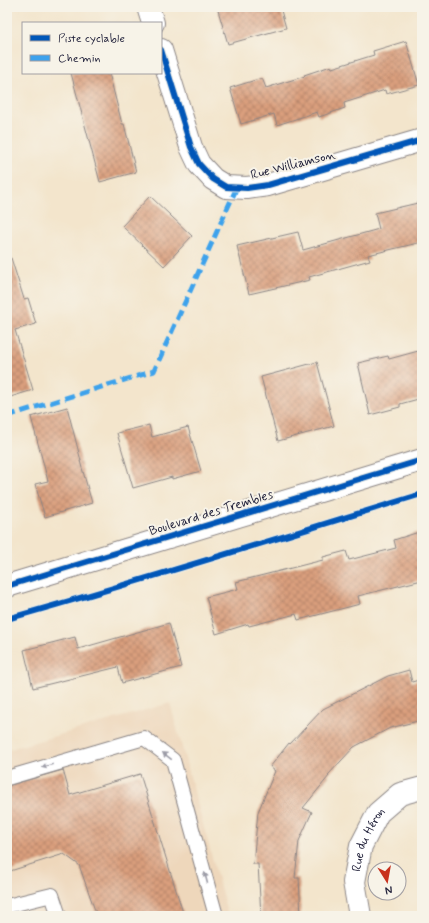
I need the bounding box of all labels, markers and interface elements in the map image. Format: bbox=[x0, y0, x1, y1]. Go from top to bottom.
legend bbox=[22, 22, 162, 74]
text: Piste cyclable bbox=[58, 31, 125, 47]
text: Chemin bbox=[58, 51, 101, 67]
street label: Rue Williamson bbox=[249, 146, 337, 184]
street label: Boulevard des Trembles bbox=[147, 486, 275, 540]
one-way arrow bbox=[162, 752, 173, 760]
one-way arrow bbox=[41, 763, 53, 769]
street label: Rue du Héron bbox=[348, 802, 388, 873]
north arrow bbox=[367, 861, 407, 901]
one-way arrow bbox=[203, 872, 209, 884]
text: N bbox=[384, 882, 394, 897]

